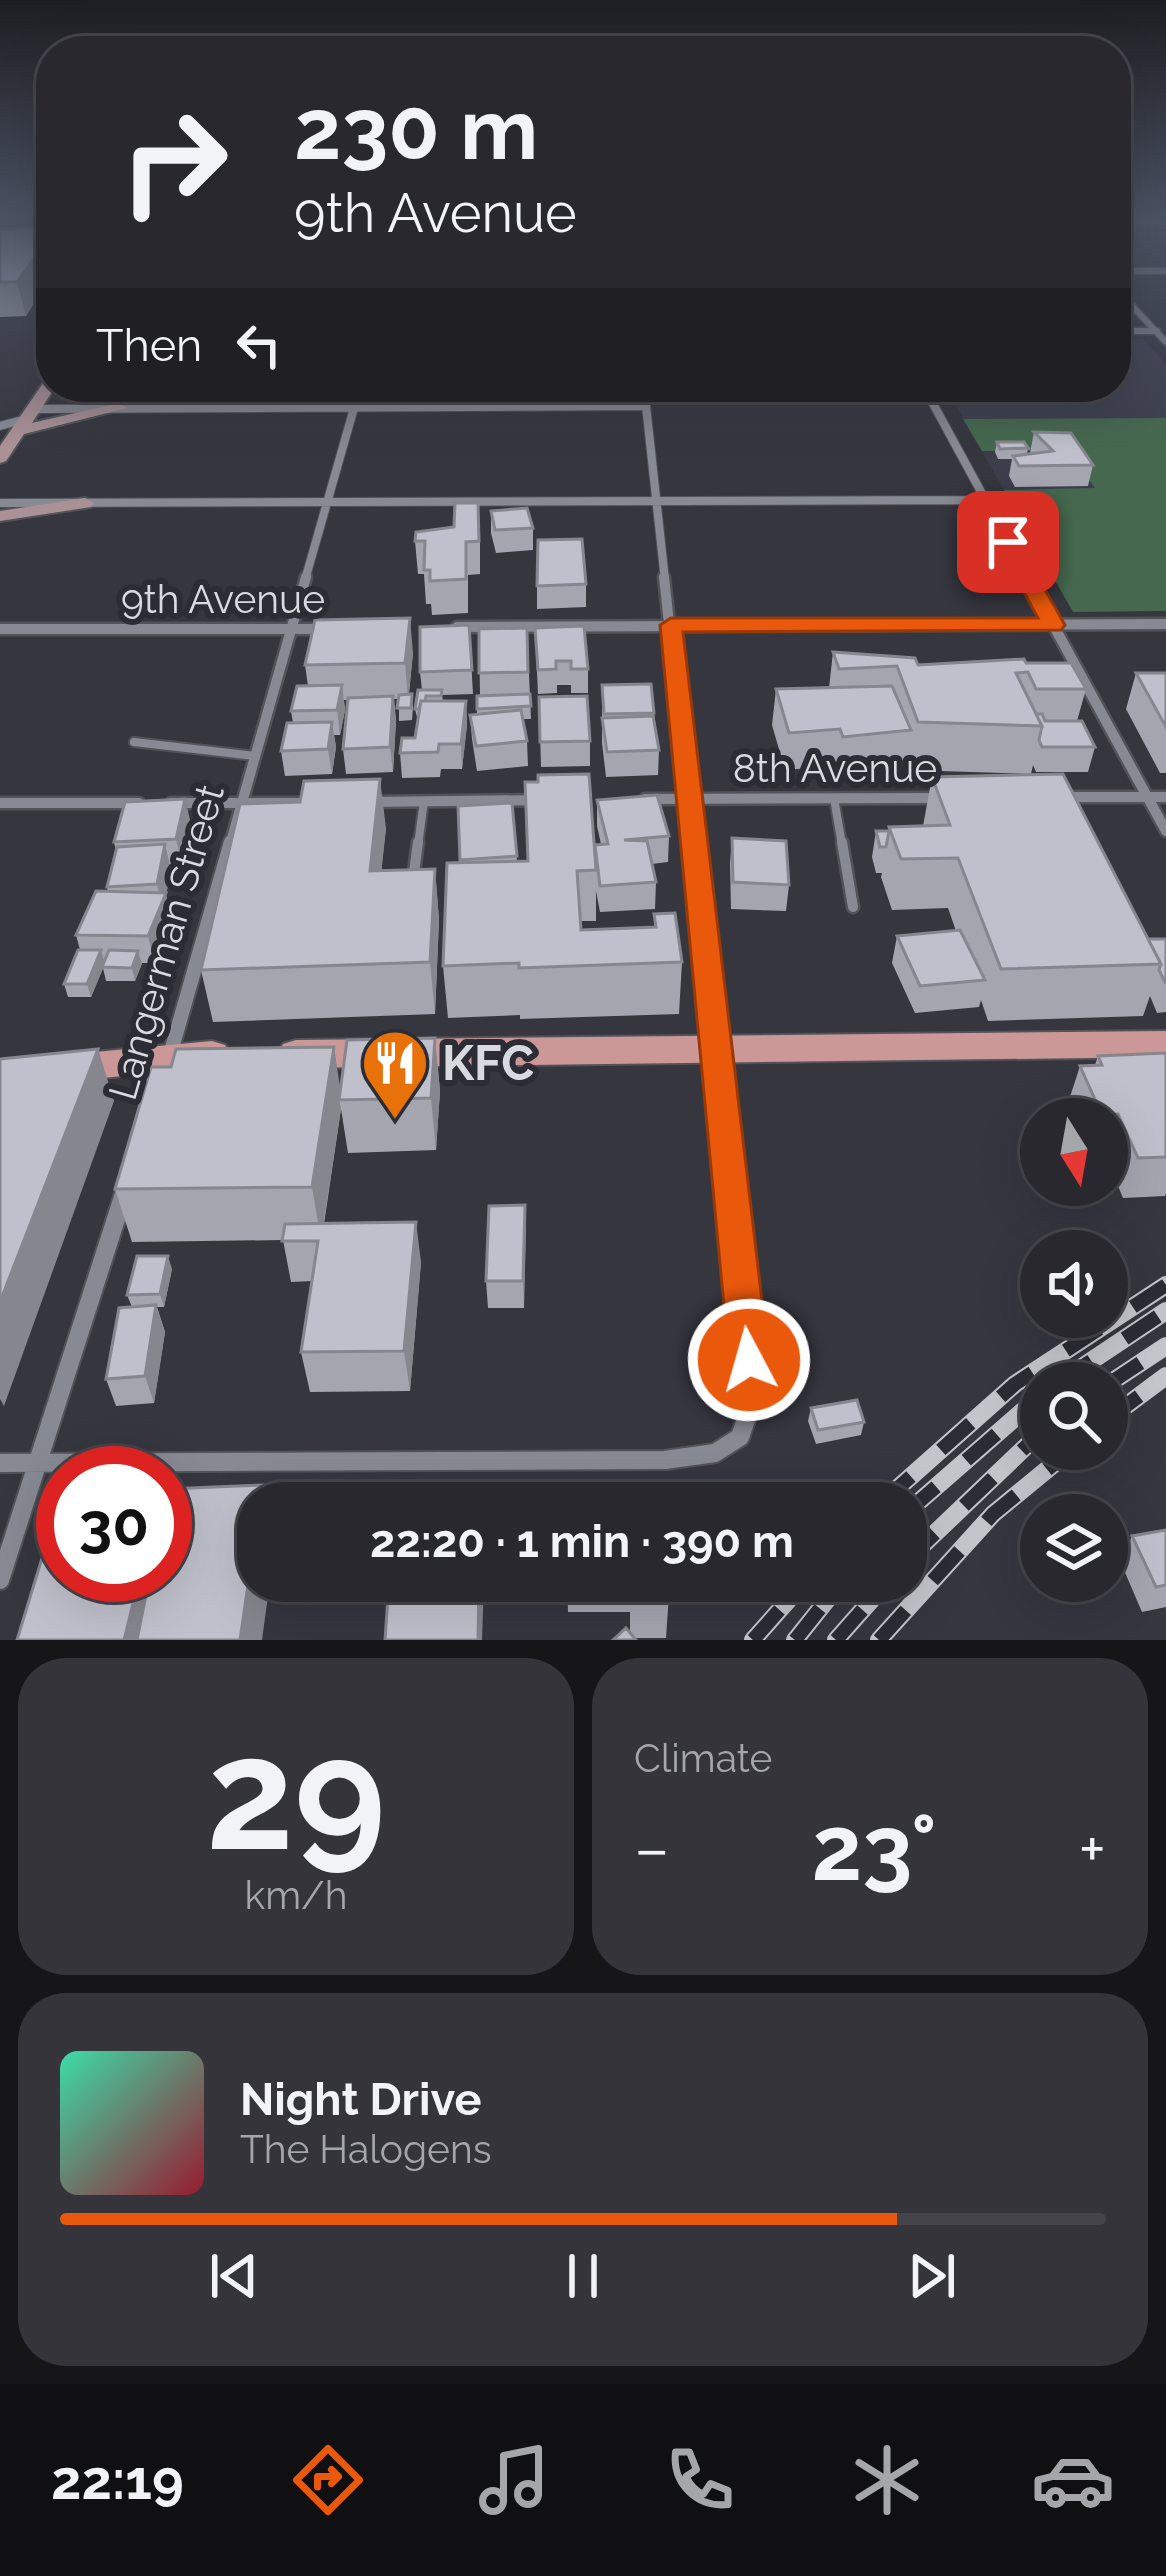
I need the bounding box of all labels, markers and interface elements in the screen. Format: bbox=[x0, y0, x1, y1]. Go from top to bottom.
text: 230 m bbox=[294, 80, 538, 179]
icon: right bbox=[96, 84, 252, 240]
text: 9th Avenue bbox=[294, 181, 577, 245]
icon: left bbox=[226, 312, 292, 378]
text: Then bbox=[96, 319, 202, 372]
pin bbox=[957, 491, 1059, 593]
icon: arrive bbox=[975, 509, 1041, 575]
street label: 9th Avenue bbox=[121, 576, 325, 622]
street label: 8th Avenue bbox=[733, 745, 937, 791]
street label: Langerman Street bbox=[99, 779, 233, 1105]
restaurant icon: KFC bbox=[360, 1028, 430, 1122]
place label: KFC bbox=[442, 1035, 534, 1091]
north arrow bbox=[1020, 1098, 1128, 1206]
map controls bbox=[1020, 1098, 1128, 1602]
button: sound bbox=[1020, 1230, 1128, 1338]
position arrow bbox=[686, 1297, 812, 1423]
button: search bbox=[1020, 1362, 1128, 1470]
speed limit sign: 30 bbox=[36, 1446, 192, 1602]
button: layers bbox=[1020, 1494, 1128, 1602]
text: 22:20 · 1 min · 390 m bbox=[370, 1515, 794, 1568]
text: 29 bbox=[206, 1702, 386, 1886]
text: Climate bbox=[634, 1735, 772, 1781]
text: 23° bbox=[812, 1795, 937, 1901]
text: − bbox=[634, 1810, 670, 1887]
text: + bbox=[1079, 1810, 1106, 1887]
text: km/h bbox=[245, 1872, 347, 1918]
text: Night Drive bbox=[240, 2073, 481, 2126]
text: The Halogens bbox=[240, 2126, 492, 2172]
icon: previous bbox=[201, 2243, 267, 2309]
icon: pause bbox=[550, 2243, 616, 2309]
icon: next bbox=[899, 2243, 965, 2309]
icon: directions bbox=[286, 2438, 370, 2522]
icon: music bbox=[472, 2438, 556, 2522]
icon: phone bbox=[658, 2438, 742, 2522]
icon: climate bbox=[845, 2438, 929, 2522]
icon: car bbox=[1031, 2438, 1115, 2522]
text: 22:19 bbox=[51, 2448, 184, 2512]

